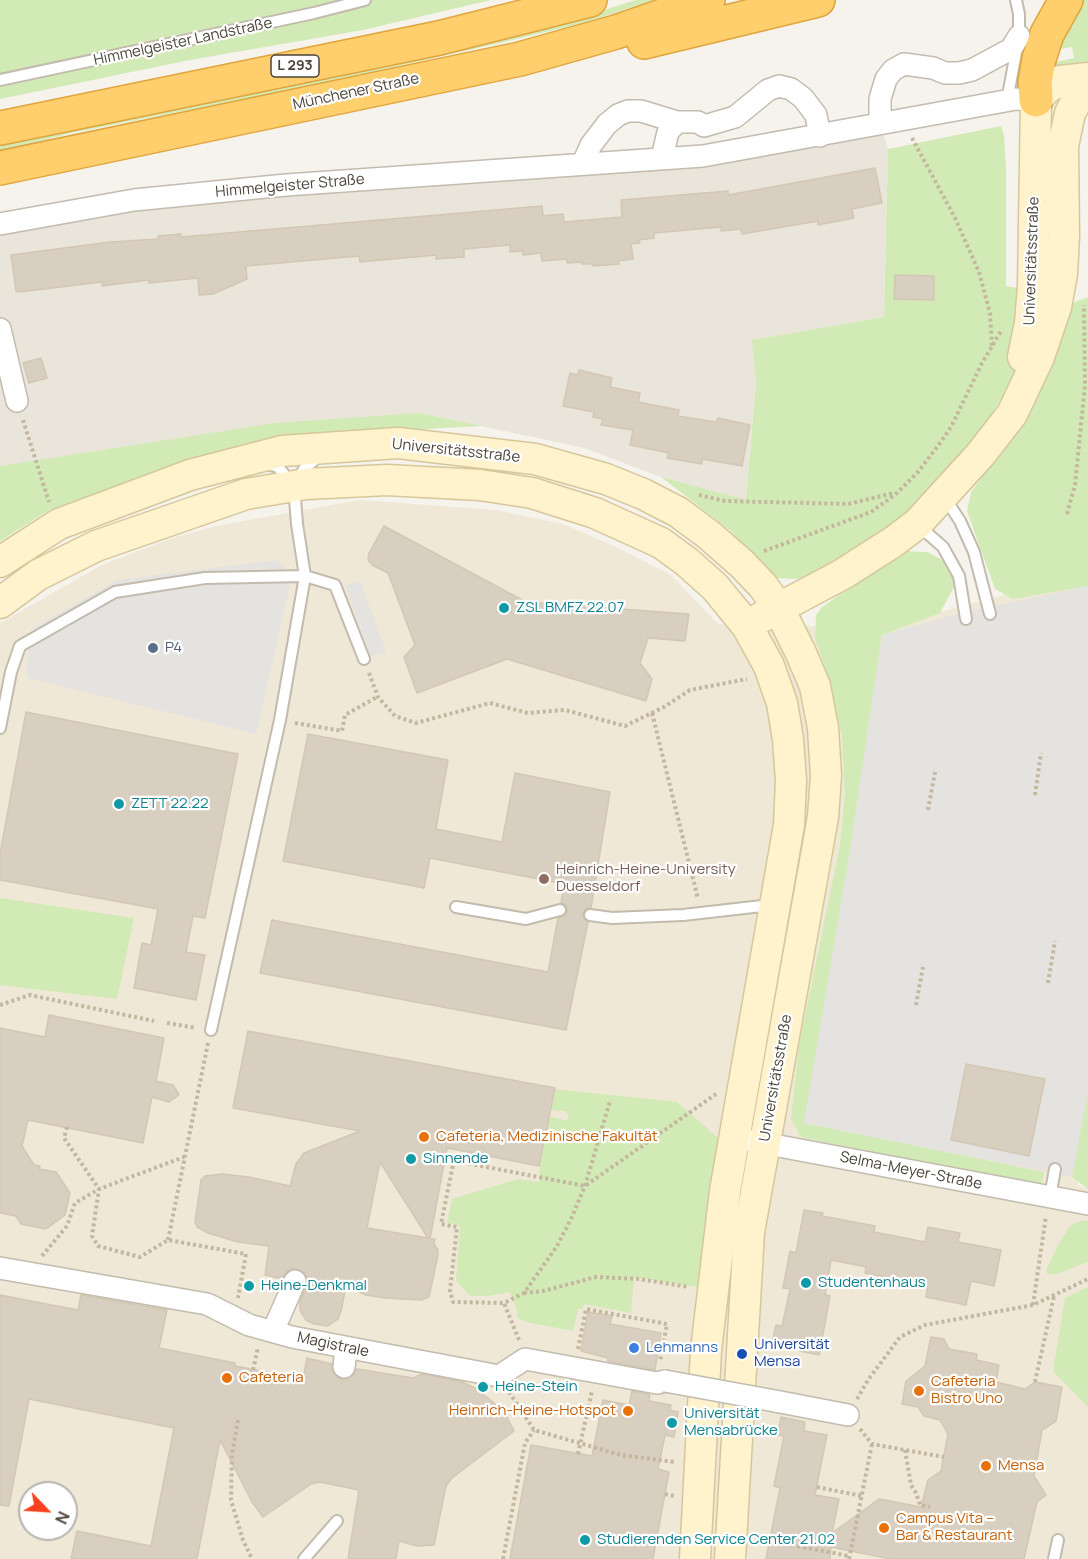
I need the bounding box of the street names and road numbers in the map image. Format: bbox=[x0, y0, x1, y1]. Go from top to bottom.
street label: Himmelgeister Landstraße bbox=[92, 14, 274, 70]
road number: L 293 bbox=[271, 55, 319, 77]
street label: Münchener Straße bbox=[291, 70, 421, 114]
street label: Himmelgeister Straße bbox=[215, 171, 365, 201]
street label: Universitätsstraße bbox=[1021, 196, 1043, 326]
street label: Universitätsstraße bbox=[391, 435, 521, 467]
street label: Universitätsstraße bbox=[756, 1013, 796, 1143]
street label: Selma-Meyer-Straße bbox=[838, 1148, 984, 1194]
street label: Magistrale bbox=[295, 1329, 371, 1361]

